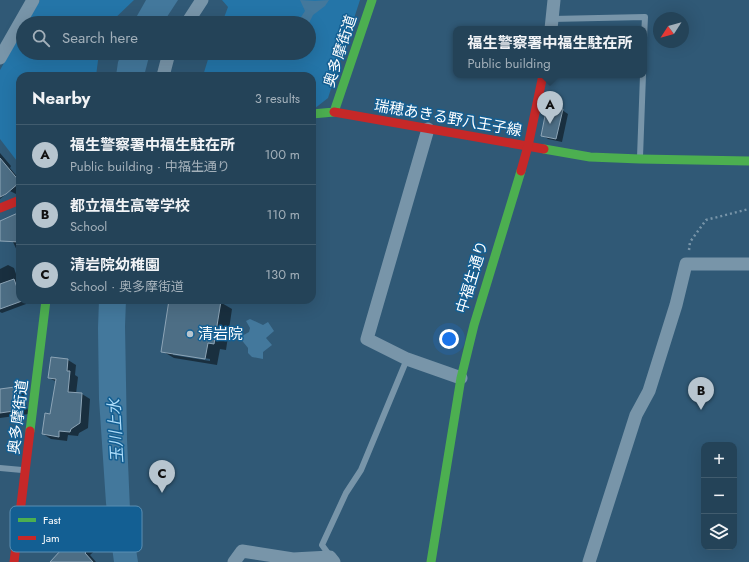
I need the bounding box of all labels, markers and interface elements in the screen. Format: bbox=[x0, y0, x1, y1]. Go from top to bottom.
street label: 奥多摩街道 bbox=[318, 12, 362, 90]
north arrow bbox=[653, 12, 689, 48]
search box bbox=[16, 16, 316, 60]
popup bbox=[453, 26, 647, 78]
icon: search bbox=[30, 27, 52, 49]
text: Search here bbox=[62, 27, 138, 49]
text: 福生警察署中福生駐在所 bbox=[467, 32, 633, 54]
text: Public building bbox=[467, 54, 551, 73]
text: Nearby bbox=[32, 86, 90, 110]
text: 3 results bbox=[255, 89, 300, 108]
pin: A bbox=[537, 91, 563, 124]
street label: 瑞穂あきる野八王子線 bbox=[372, 94, 524, 142]
text: 福生警察署中福生駐在所 bbox=[70, 134, 235, 156]
text: A bbox=[40, 145, 50, 164]
text: 100 m bbox=[265, 145, 300, 164]
text: Public building · 中福生通り bbox=[70, 157, 230, 176]
text: 都立福生高等学校 bbox=[70, 195, 190, 217]
text: B bbox=[41, 205, 49, 224]
text: 110 m bbox=[266, 205, 300, 224]
text: School bbox=[70, 217, 107, 236]
street label: 中福生通り bbox=[451, 238, 493, 316]
text: 清岩院幼稚園 bbox=[70, 254, 160, 276]
text: C bbox=[40, 265, 50, 284]
text: 130 m bbox=[265, 265, 300, 284]
text: School · 奥多摩街道 bbox=[70, 277, 184, 296]
place label: 清岩院 bbox=[198, 323, 243, 345]
marker: 清岩院 bbox=[185, 329, 195, 339]
your location bbox=[439, 329, 459, 349]
pin: B bbox=[688, 377, 714, 410]
street label: 奥多摩街道 bbox=[3, 378, 33, 456]
water label: 玉川上水 bbox=[102, 396, 129, 464]
map controls bbox=[701, 442, 737, 550]
button: + bbox=[701, 442, 737, 478]
pin: C bbox=[149, 460, 175, 493]
button: − bbox=[701, 478, 737, 514]
legend bbox=[10, 506, 142, 552]
text: Fast bbox=[43, 512, 61, 528]
button: layers bbox=[701, 514, 737, 550]
text: Jam bbox=[41, 530, 60, 546]

